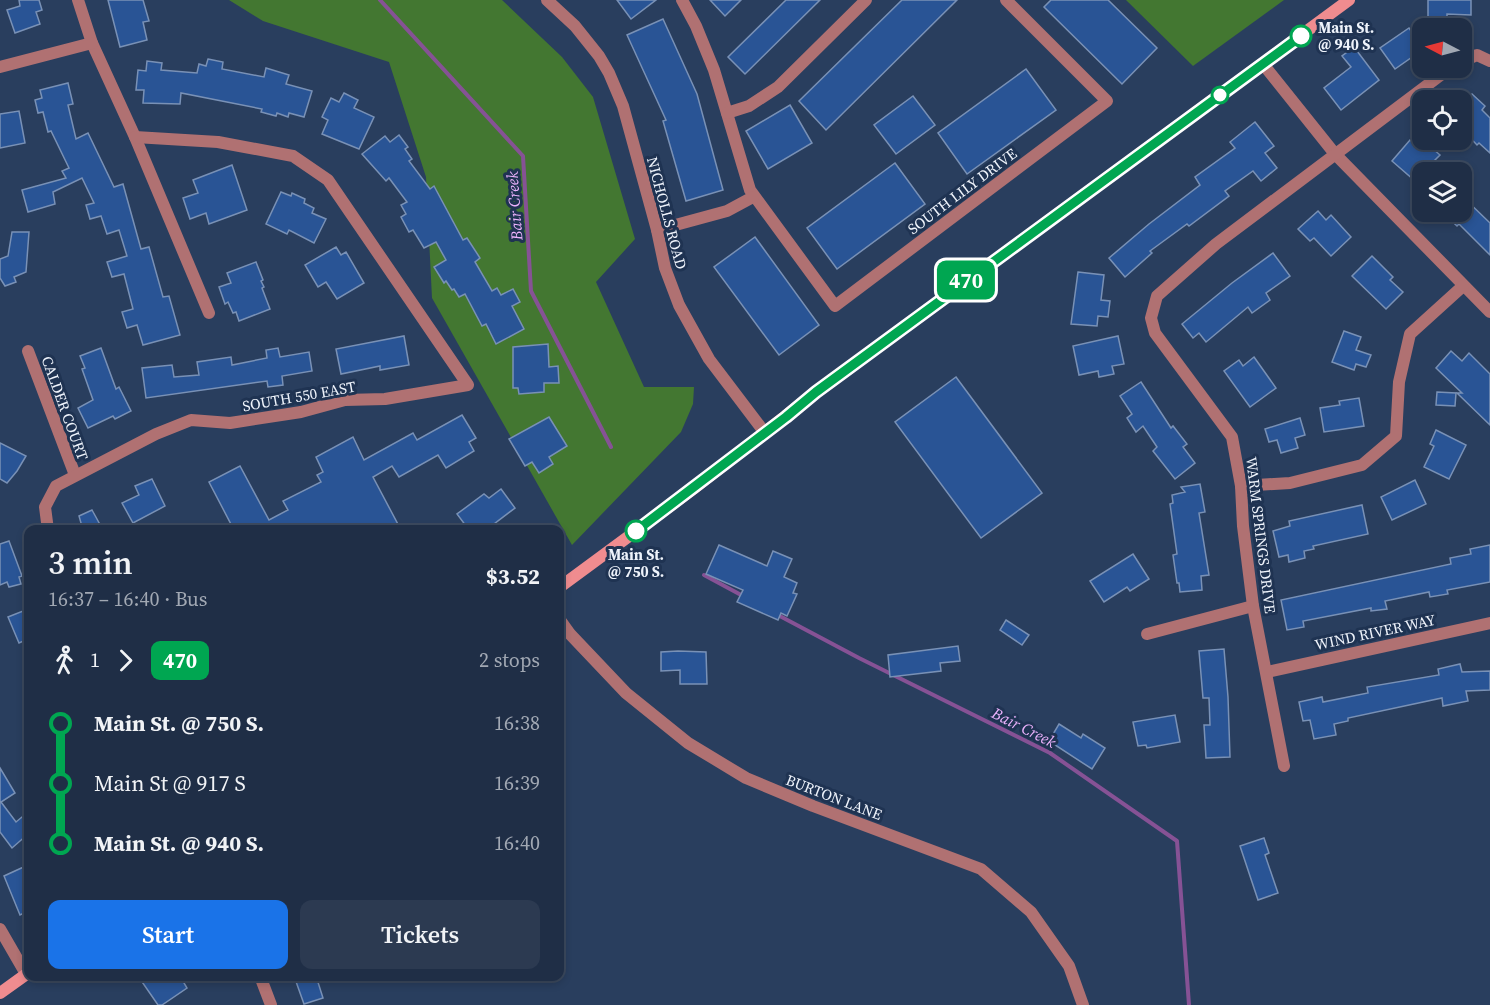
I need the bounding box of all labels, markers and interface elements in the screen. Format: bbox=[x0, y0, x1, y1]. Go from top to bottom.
place label: Main St. @ 940 S. bbox=[1318, 17, 1375, 55]
north arrow bbox=[1412, 18, 1472, 78]
map controls bbox=[1412, 18, 1472, 222]
marker: Main St. @ 940 S. bbox=[1290, 25, 1312, 47]
unlabelled marker bbox=[1211, 86, 1229, 104]
button: locate bbox=[1412, 90, 1472, 150]
street label: SOUTH LILY DRIVE bbox=[903, 143, 1021, 239]
street label: NICHOLLS ROAD bbox=[642, 154, 692, 272]
button: layers bbox=[1412, 162, 1472, 222]
water label: Bair Creek bbox=[501, 170, 527, 242]
line badge: 470 bbox=[932, 260, 1000, 300]
text: 470 bbox=[949, 266, 983, 295]
street label: CALDER COURT bbox=[36, 353, 94, 463]
street label: SOUTH 550 EAST bbox=[241, 376, 357, 416]
street label: WARM SPRINGS DRIVE bbox=[1241, 455, 1281, 615]
marker: Main St. @ 750 S. bbox=[625, 520, 647, 542]
text: 3 min bbox=[48, 540, 133, 585]
place label: Main St. @ 750 S. bbox=[608, 544, 664, 582]
text: $3.52 bbox=[486, 561, 540, 591]
text: 16:37 – 16:40 · Bus bbox=[48, 585, 207, 613]
street label: WIND RIVER WAY bbox=[1313, 609, 1438, 655]
icon: walk bbox=[48, 644, 81, 677]
icon: forward bbox=[109, 644, 142, 677]
text: 1 bbox=[90, 646, 100, 674]
text: 470 bbox=[163, 646, 197, 675]
text: 2 stops bbox=[479, 646, 540, 674]
water label: Bair Creek bbox=[987, 701, 1060, 753]
text: Main St. @ 750 S. bbox=[94, 708, 264, 738]
text: 16:38 bbox=[494, 709, 540, 737]
text: Main St @ 917 S bbox=[94, 768, 246, 798]
text: 16:39 bbox=[494, 769, 540, 797]
street label: BURTON LANE bbox=[783, 769, 885, 825]
text: Main St. @ 940 S. bbox=[94, 828, 264, 858]
text: 16:40 bbox=[494, 829, 540, 857]
button: Start bbox=[48, 900, 288, 969]
button: Tickets bbox=[300, 900, 540, 969]

